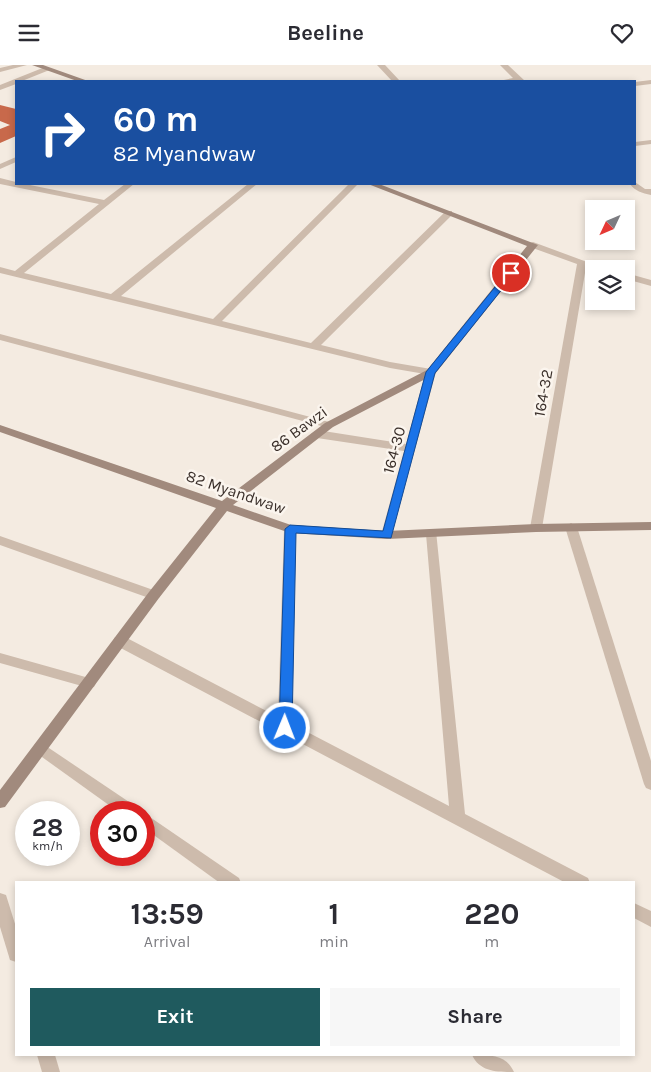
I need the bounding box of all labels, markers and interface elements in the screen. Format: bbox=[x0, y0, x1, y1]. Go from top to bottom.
icon: menu bbox=[15, 19, 43, 47]
icon: heart bbox=[608, 19, 636, 47]
text: Beeline bbox=[287, 20, 364, 46]
text: 60 m bbox=[113, 99, 198, 140]
icon: right bbox=[30, 100, 95, 165]
text: 82 Myandwaw bbox=[113, 141, 256, 167]
north arrow bbox=[585, 200, 635, 250]
map controls bbox=[585, 200, 635, 310]
pin bbox=[490, 252, 532, 294]
icon: arrive bbox=[497, 259, 525, 287]
button: layers bbox=[585, 260, 635, 310]
street label: 164-32 bbox=[530, 368, 556, 418]
street label: 86 Bawzi bbox=[267, 402, 331, 456]
street label: 164-30 bbox=[379, 424, 409, 476]
street label: 82 Myandwaw bbox=[184, 466, 289, 518]
position arrow bbox=[258, 701, 310, 753]
speed limit sign: 30 bbox=[90, 801, 155, 866]
text: 28 bbox=[32, 813, 63, 842]
text: km/h bbox=[32, 839, 63, 853]
text: 13:59 bbox=[131, 896, 204, 932]
text: 1 bbox=[329, 896, 339, 932]
text: 220 bbox=[464, 896, 519, 932]
text: Arrival bbox=[144, 932, 191, 951]
text: min bbox=[319, 932, 349, 951]
text: m bbox=[484, 932, 499, 951]
button: Exit bbox=[30, 988, 320, 1046]
button: Share bbox=[330, 988, 620, 1046]

